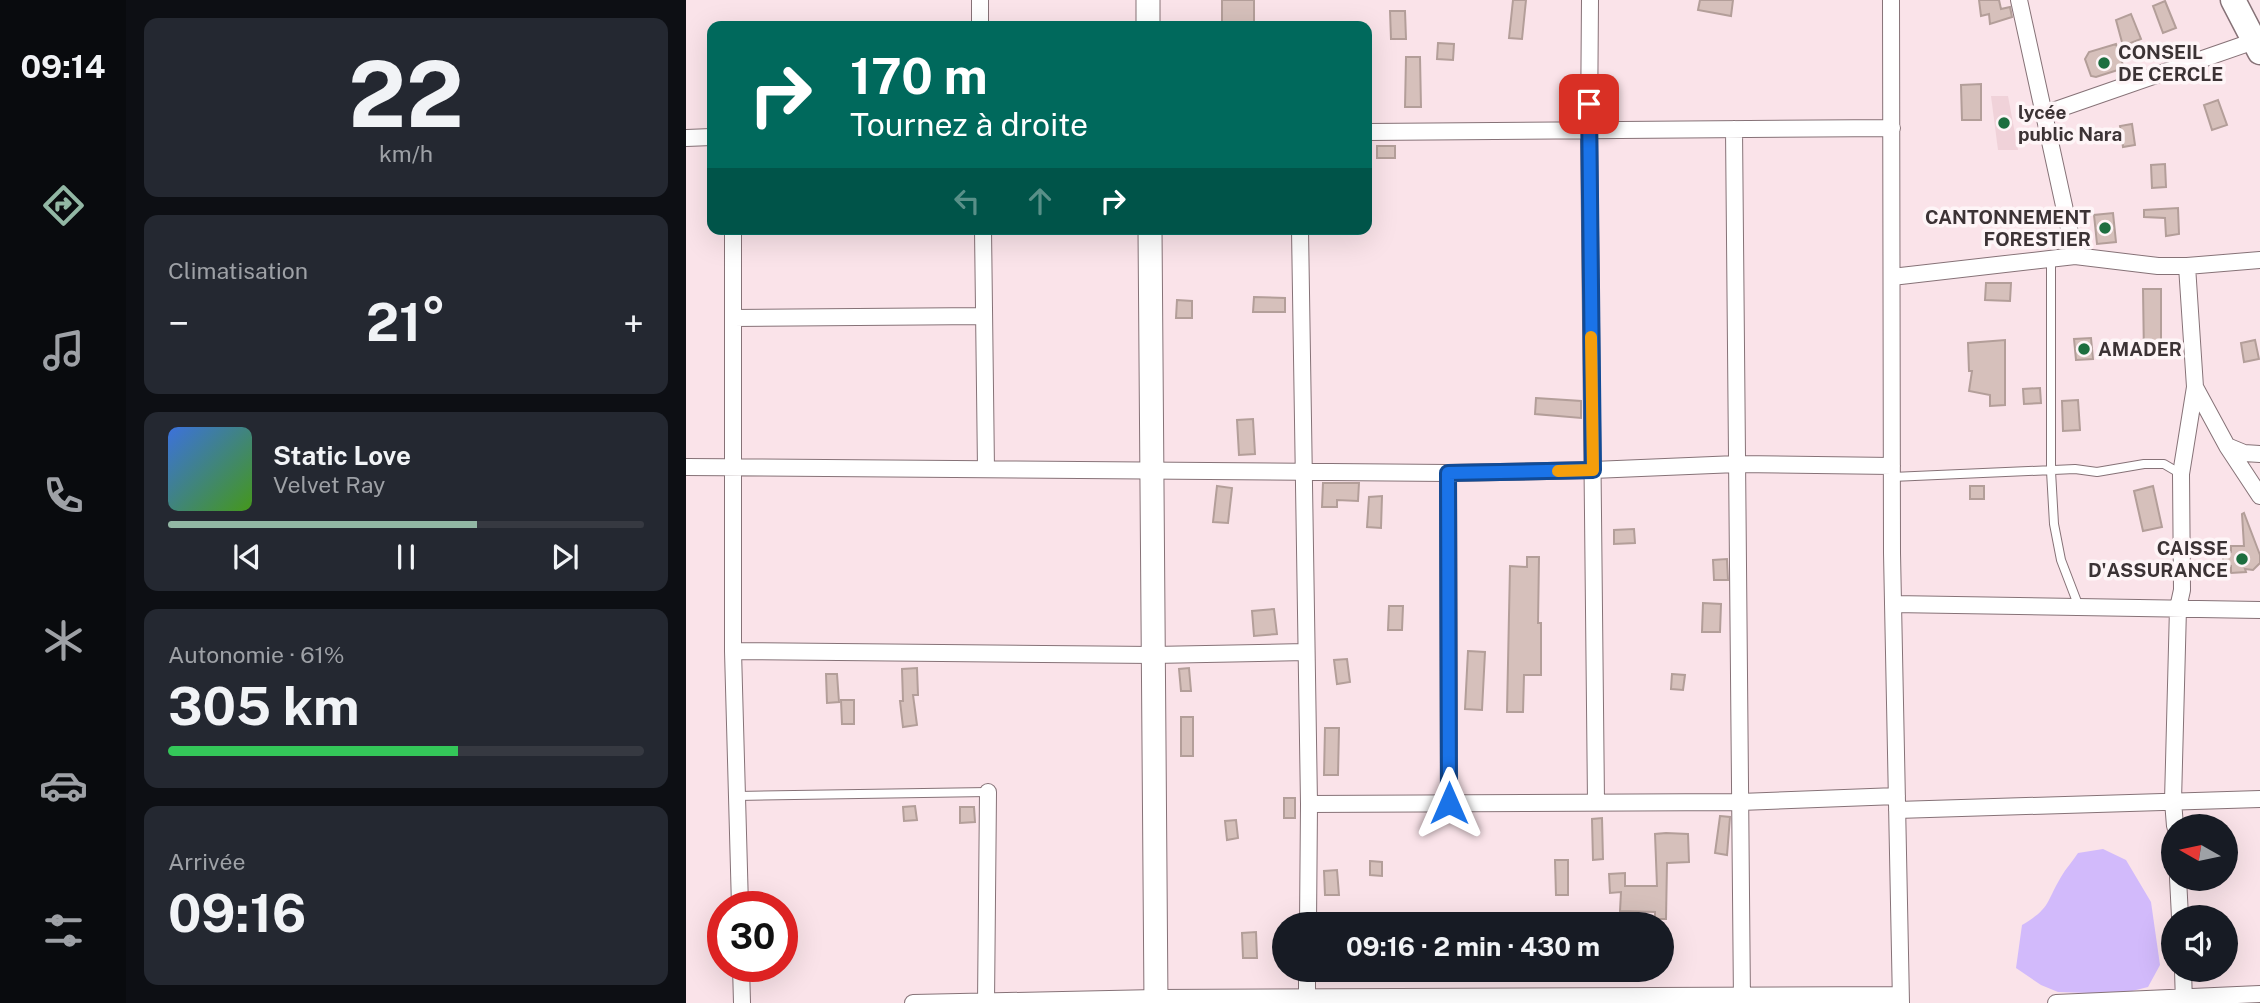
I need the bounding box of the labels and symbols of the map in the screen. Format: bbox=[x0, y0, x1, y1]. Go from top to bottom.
place label: CONSEIL DE CERCLE bbox=[2118, 41, 2223, 85]
marker: CONSEIL DE CERCLE bbox=[2096, 55, 2112, 71]
pin bbox=[1559, 74, 1619, 134]
place label: lycée public Nara bbox=[2018, 101, 2122, 145]
marker: lycée public Nara bbox=[1996, 115, 2012, 131]
place label: CANTONNEMENT FORESTIER bbox=[1925, 206, 2091, 250]
marker: CANTONNEMENT FORESTIER bbox=[2097, 220, 2113, 236]
place label: AMADER bbox=[2098, 338, 2182, 360]
marker: AMADER bbox=[2076, 341, 2092, 357]
place label: CAISSE D'ASSURANCE bbox=[2088, 537, 2228, 581]
marker: CAISSE D'ASSURANCE bbox=[2234, 551, 2250, 567]
position arrow bbox=[1412, 766, 1486, 840]
north arrow bbox=[2161, 814, 2238, 891]
speed limit sign: 30 bbox=[707, 891, 798, 982]

